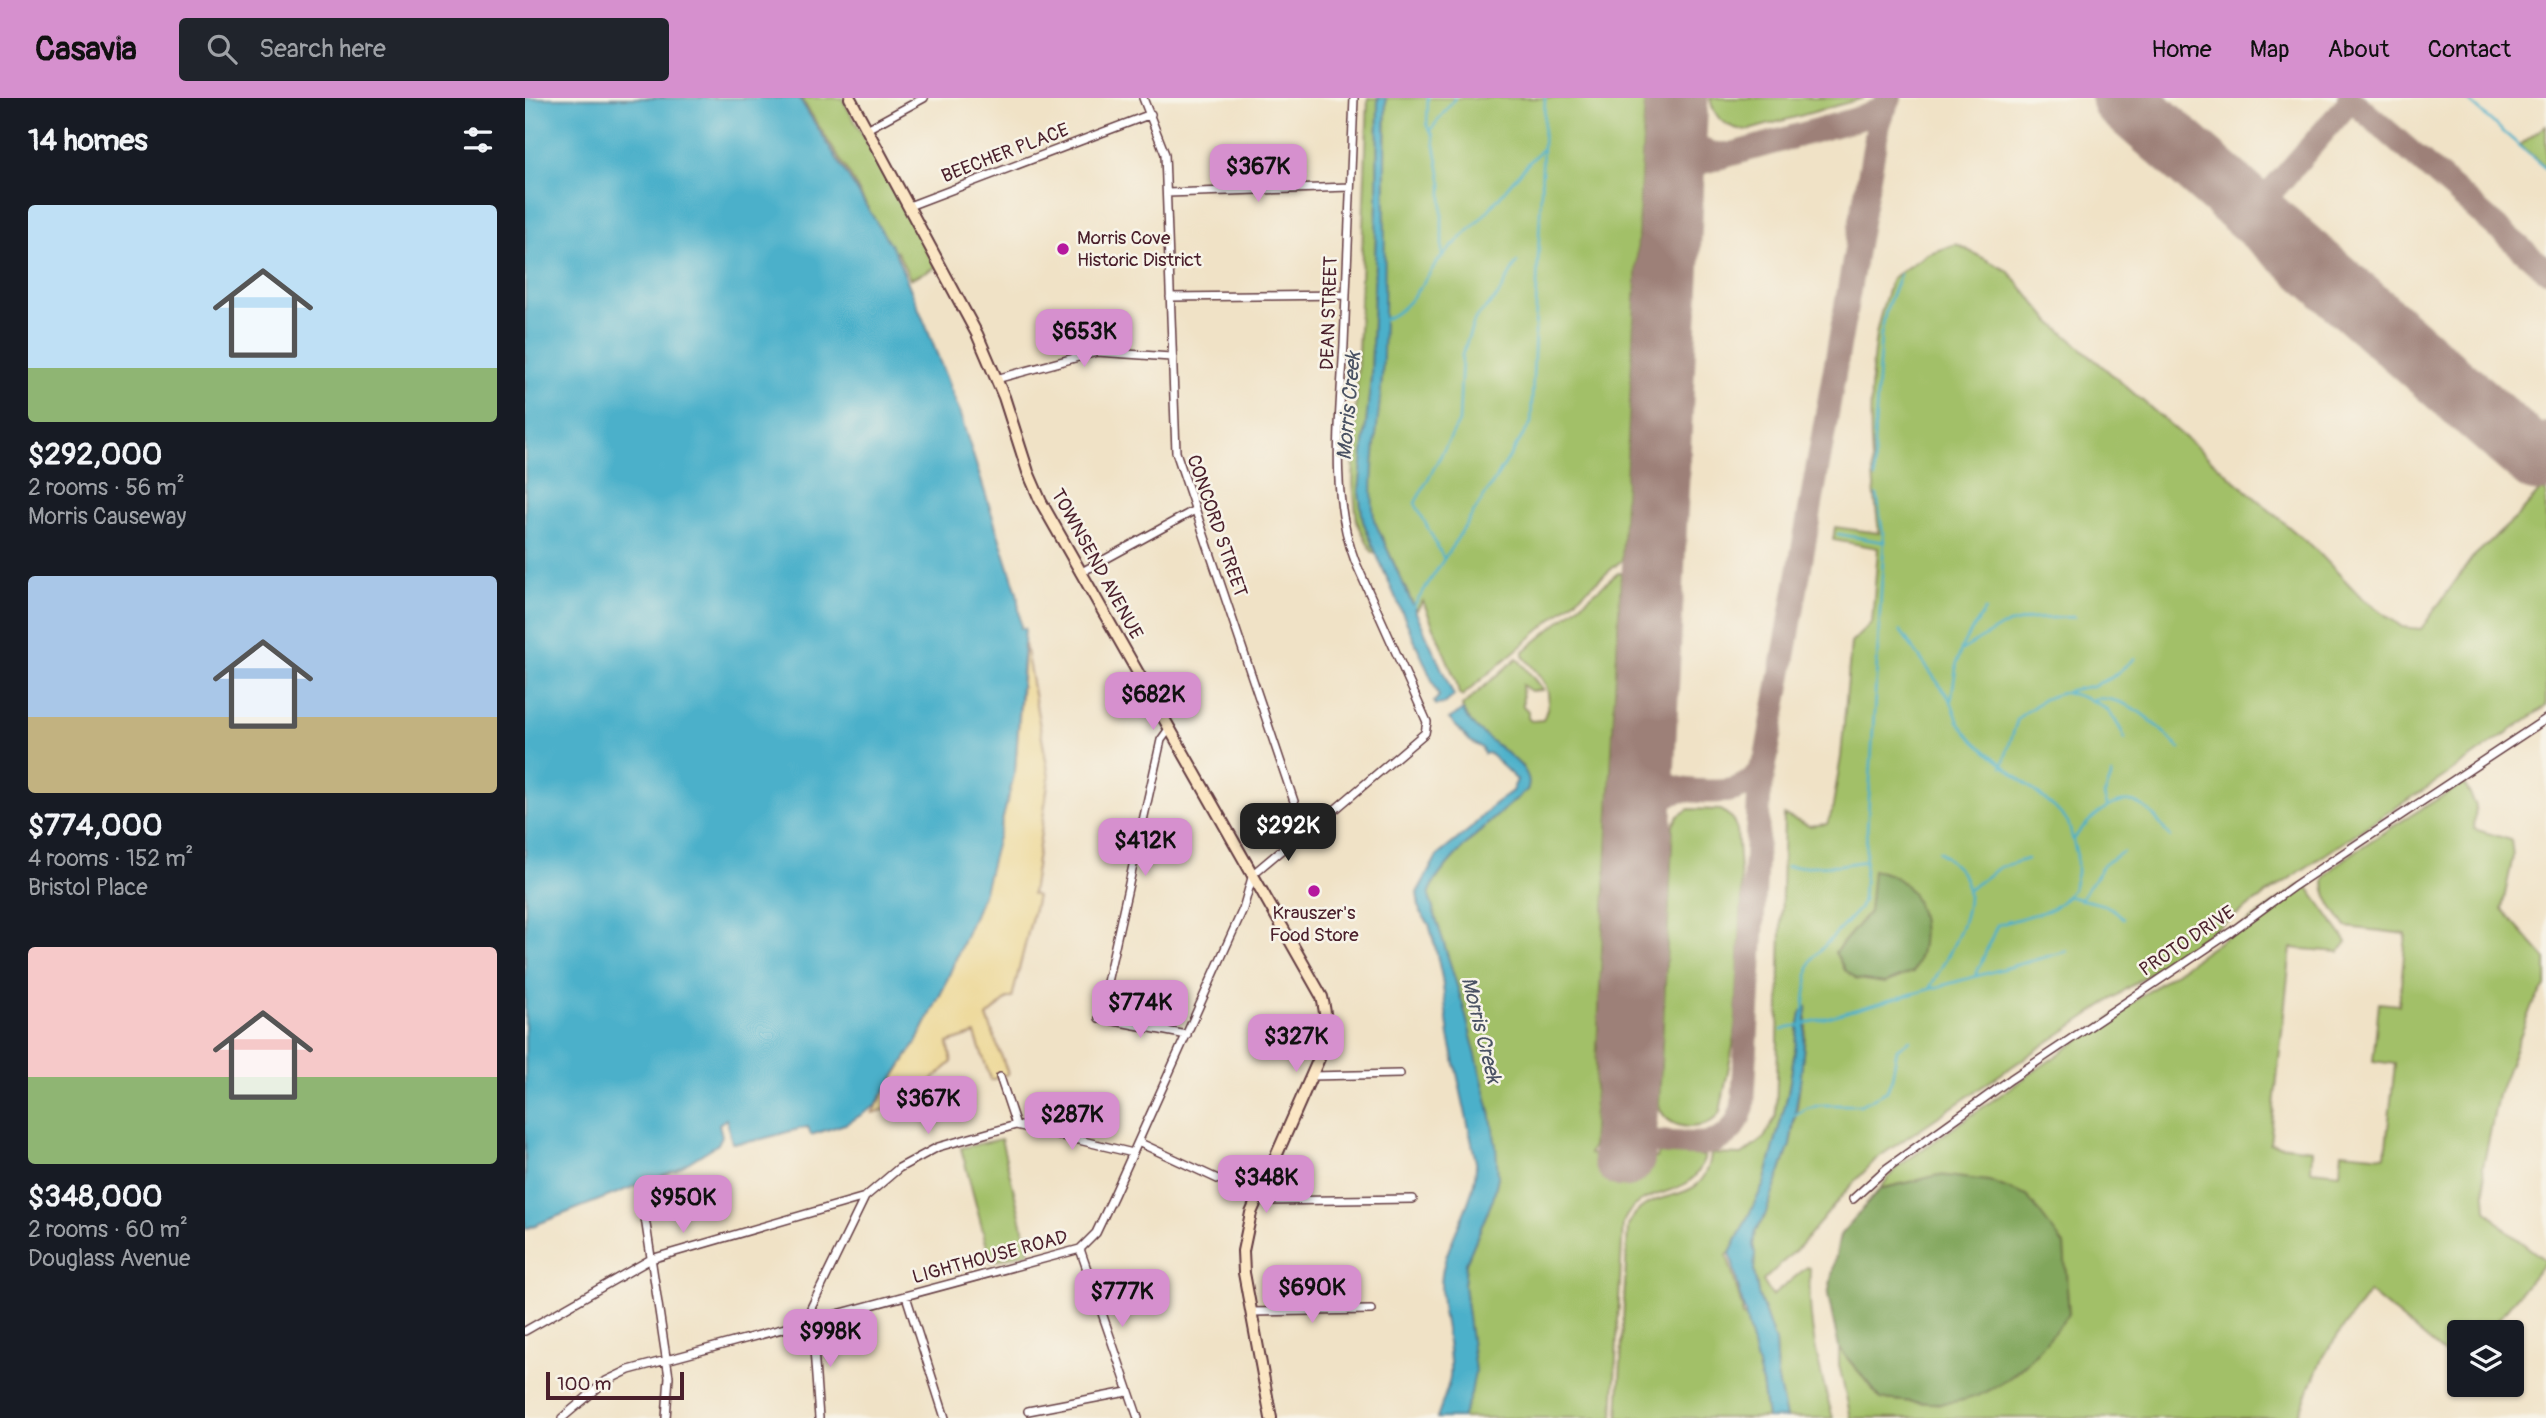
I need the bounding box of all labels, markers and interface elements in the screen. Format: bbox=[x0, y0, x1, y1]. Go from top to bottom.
search box bbox=[179, 18, 669, 81]
text: Casavia bbox=[35, 29, 137, 70]
icon: search bbox=[203, 30, 241, 68]
text: Search here bbox=[259, 33, 386, 65]
text: Home bbox=[2151, 35, 2212, 64]
text: Map bbox=[2250, 35, 2290, 64]
text: About bbox=[2328, 35, 2390, 64]
text: Contact bbox=[2428, 35, 2511, 64]
street label: BEECHER PLACE bbox=[938, 118, 1072, 188]
icon: filters bbox=[459, 121, 497, 159]
text: 14 homes bbox=[28, 122, 148, 159]
pin: $367K bbox=[1209, 144, 1307, 204]
text: $367K bbox=[1226, 152, 1290, 181]
place label: Morris Cove Historic District bbox=[1077, 226, 1202, 272]
marker: Morris Cove Historic District bbox=[1055, 241, 1071, 257]
icon: home bbox=[200, 250, 326, 376]
street label: DEAN STREET bbox=[1315, 256, 1343, 370]
pin: $653K bbox=[1035, 310, 1133, 369]
text: $653K bbox=[1051, 317, 1117, 346]
water label: Morris Creek bbox=[1331, 349, 1367, 461]
text: $292,000 bbox=[28, 436, 162, 473]
street label: CONCORD STREET bbox=[1181, 452, 1253, 600]
text: 2 rooms · 56 m² bbox=[28, 473, 185, 502]
street label: TOWNSEND AVENUE bbox=[1046, 484, 1148, 644]
text: Morris Causeway bbox=[28, 502, 186, 531]
icon: home bbox=[200, 621, 326, 747]
pin: $682K bbox=[1104, 672, 1202, 732]
text: $682K bbox=[1121, 680, 1185, 709]
pin: $292K bbox=[1239, 804, 1337, 863]
text: $774,000 bbox=[28, 807, 163, 844]
text: $292K bbox=[1256, 811, 1320, 840]
pin: $412K bbox=[1096, 818, 1194, 878]
text: $412K bbox=[1114, 826, 1176, 855]
text: 4 rooms · 152 m² bbox=[28, 844, 194, 873]
text: Bristol Place bbox=[28, 873, 148, 902]
marker: Krauszer's Food Store bbox=[1306, 883, 1322, 899]
street label: PROTO DRIVE bbox=[2135, 900, 2239, 982]
place label: Krauszer's Food Store bbox=[1269, 901, 1359, 947]
water label: Morris Creek bbox=[1455, 974, 1508, 1088]
pin: $774K bbox=[1091, 981, 1189, 1040]
text: $774K bbox=[1108, 988, 1172, 1017]
icon: home bbox=[200, 992, 326, 1118]
pin: $327K bbox=[1247, 1014, 1345, 1074]
text: $327K bbox=[1264, 1022, 1328, 1051]
pin: $367K bbox=[879, 1076, 977, 1136]
text: $367K bbox=[896, 1084, 960, 1113]
pin: $287K bbox=[1023, 1093, 1121, 1152]
text: $287K bbox=[1041, 1100, 1103, 1129]
pin: $348K bbox=[1217, 1156, 1315, 1215]
text: $348K bbox=[1234, 1163, 1298, 1192]
pin: $950K bbox=[634, 1176, 732, 1235]
text: $348,000 bbox=[28, 1178, 163, 1215]
text: $950K bbox=[650, 1183, 716, 1212]
text: 2 rooms · 60 m² bbox=[28, 1215, 188, 1244]
street label: LIGHTHOUSE ROAD bbox=[910, 1225, 1070, 1289]
text: Douglass Avenue bbox=[28, 1244, 190, 1273]
pin: $690K bbox=[1263, 1266, 1361, 1325]
pin: $777K bbox=[1073, 1270, 1171, 1329]
text: $690K bbox=[1278, 1273, 1346, 1302]
text: $777K bbox=[1091, 1277, 1153, 1306]
pin: $998K bbox=[781, 1310, 879, 1369]
text: $998K bbox=[799, 1317, 861, 1346]
map controls bbox=[2447, 1320, 2524, 1397]
button: layers bbox=[2447, 1320, 2524, 1397]
scale bar bbox=[546, 1369, 684, 1401]
text: 100 m bbox=[557, 1372, 611, 1396]

